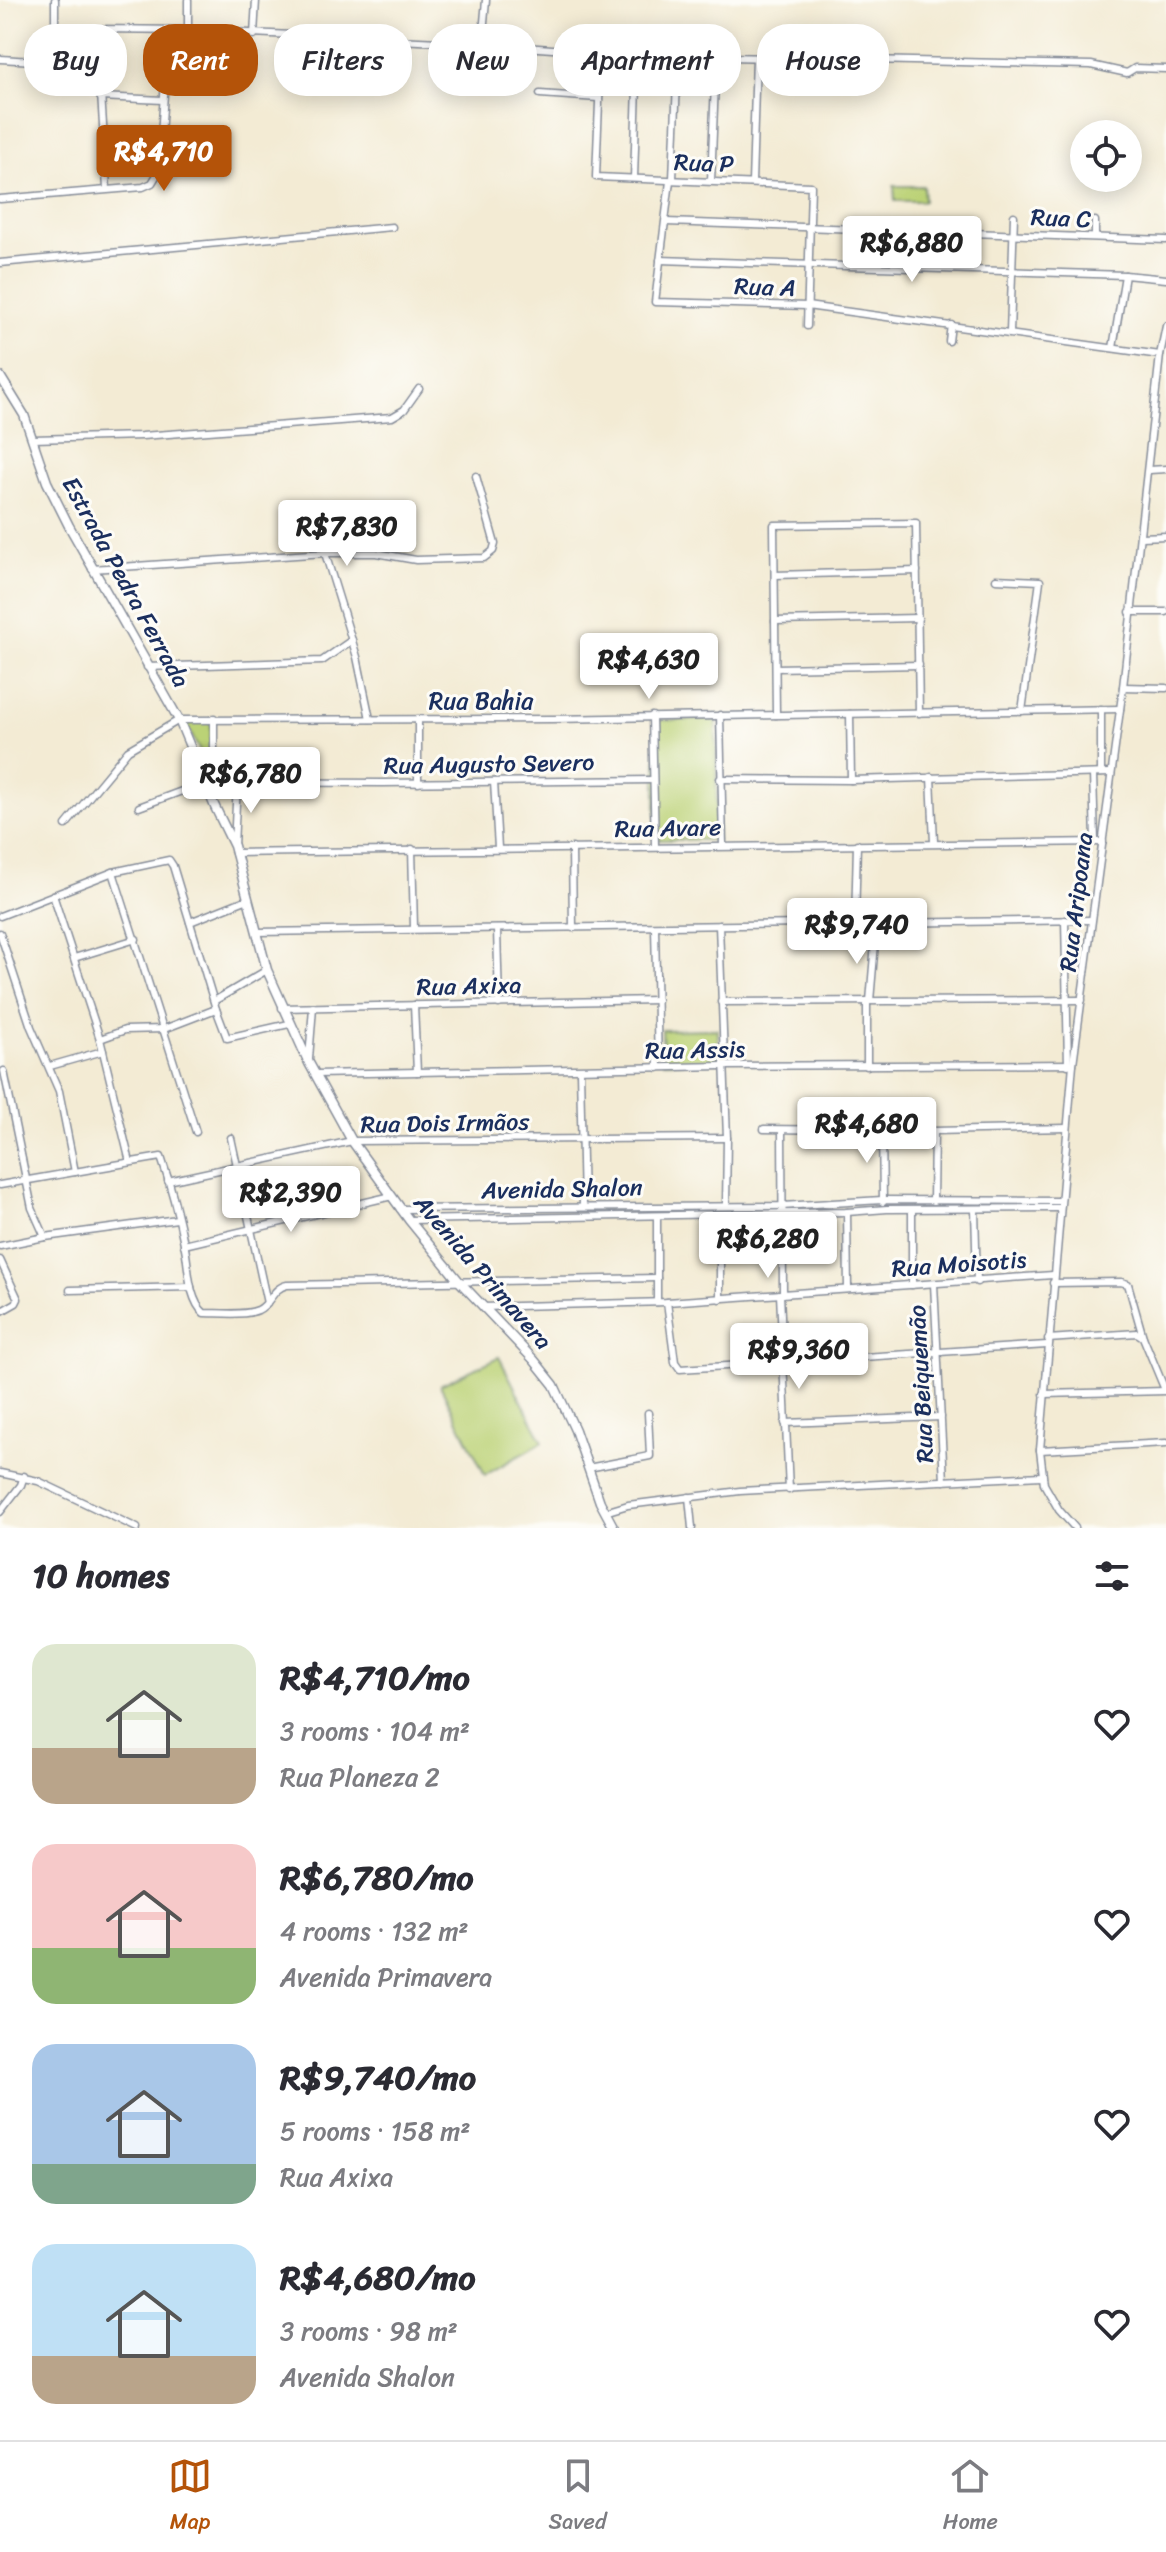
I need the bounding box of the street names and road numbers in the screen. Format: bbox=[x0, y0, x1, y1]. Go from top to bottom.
street label: Rua P bbox=[673, 141, 735, 185]
street label: Rua C bbox=[1030, 196, 1092, 240]
street label: Rua A bbox=[734, 265, 796, 309]
street label: Estrada Pedra Ferrada bbox=[50, 468, 202, 696]
street label: Rua Bahia bbox=[429, 680, 534, 722]
street label: Rua Augusto Severo bbox=[383, 741, 595, 787]
street label: Rua Avare bbox=[614, 806, 722, 850]
street label: Rua Aripoana bbox=[1047, 830, 1105, 974]
street label: Rua Axixa bbox=[416, 964, 522, 1008]
street label: Rua Assis bbox=[645, 1028, 746, 1072]
street label: Rua Dois Irmãos bbox=[360, 1101, 531, 1145]
street label: Avenida Shalon bbox=[480, 1167, 643, 1211]
street label: Avenida Primavera bbox=[402, 1184, 563, 1360]
street label: Rua Moisotis bbox=[890, 1238, 1028, 1290]
street label: Rua Beiquemão bbox=[896, 1304, 946, 1464]

